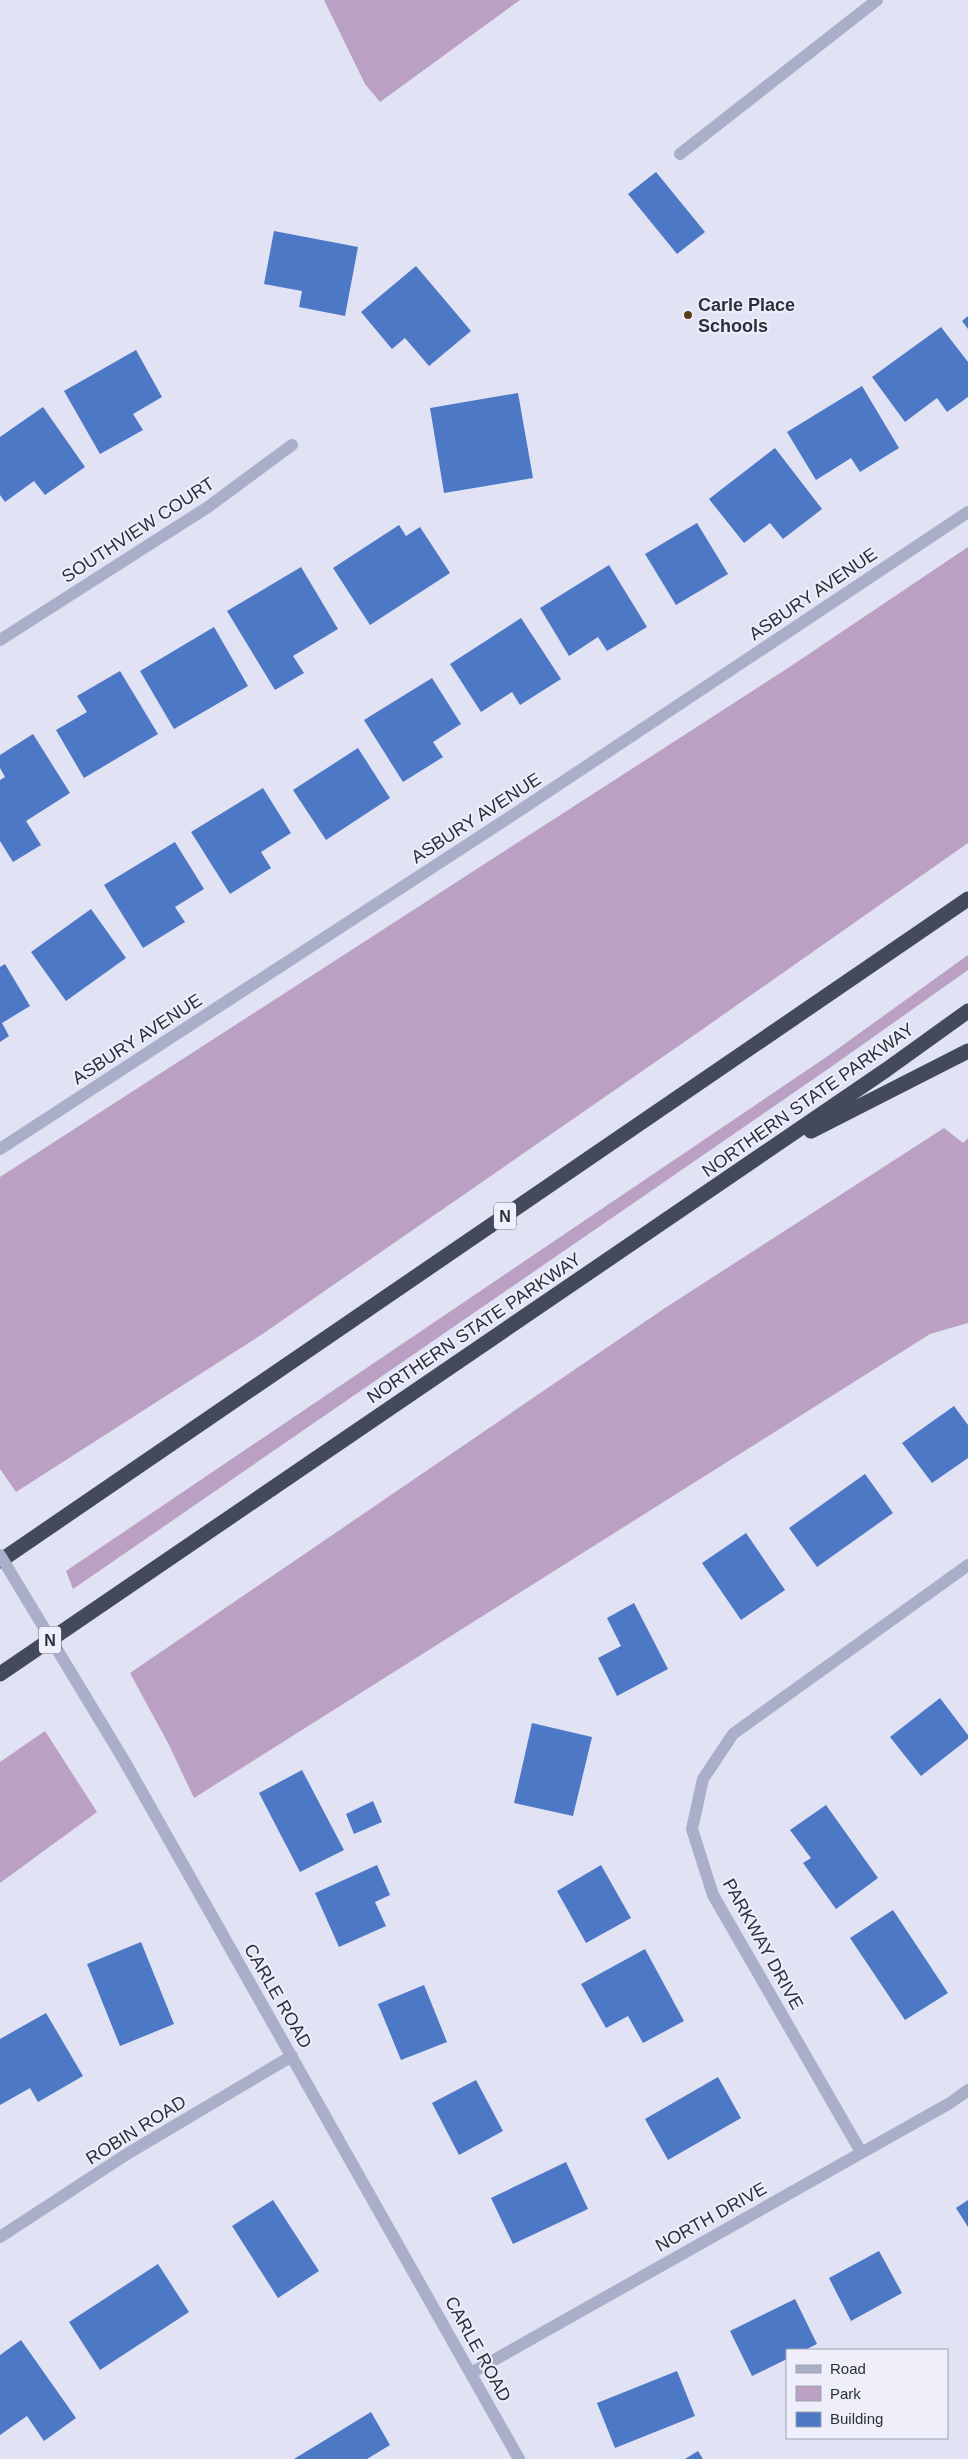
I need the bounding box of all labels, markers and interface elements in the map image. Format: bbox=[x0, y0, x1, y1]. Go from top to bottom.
place label: Carle Place Schools bbox=[698, 295, 795, 336]
marker: Carle Place Schools bbox=[682, 309, 694, 321]
street label: SOUTHVIEW COURT bbox=[58, 473, 218, 587]
street label: ASBURY AVENUE bbox=[745, 544, 881, 644]
street label: ASBURY AVENUE bbox=[408, 769, 544, 867]
street label: ASBURY AVENUE bbox=[69, 990, 205, 1088]
street label: NORTHERN STATE PARKWAY bbox=[698, 1019, 918, 1181]
road number: N bbox=[494, 1202, 516, 1230]
street label: NORTHERN STATE PARKWAY bbox=[363, 1249, 585, 1407]
road number: N bbox=[39, 1626, 61, 1654]
street label: PARKWAY DRIVE bbox=[719, 1875, 807, 2013]
street label: CARLE ROAD bbox=[240, 1940, 316, 2052]
street label: ROBIN ROAD bbox=[82, 2091, 190, 2169]
street label: NORTH DRIVE bbox=[652, 2178, 770, 2256]
street label: CARLE ROAD bbox=[441, 2293, 515, 2405]
legend bbox=[786, 2349, 948, 2439]
text: Road bbox=[830, 2360, 866, 2377]
text: Park bbox=[830, 2385, 861, 2402]
text: Building bbox=[830, 2410, 883, 2427]

